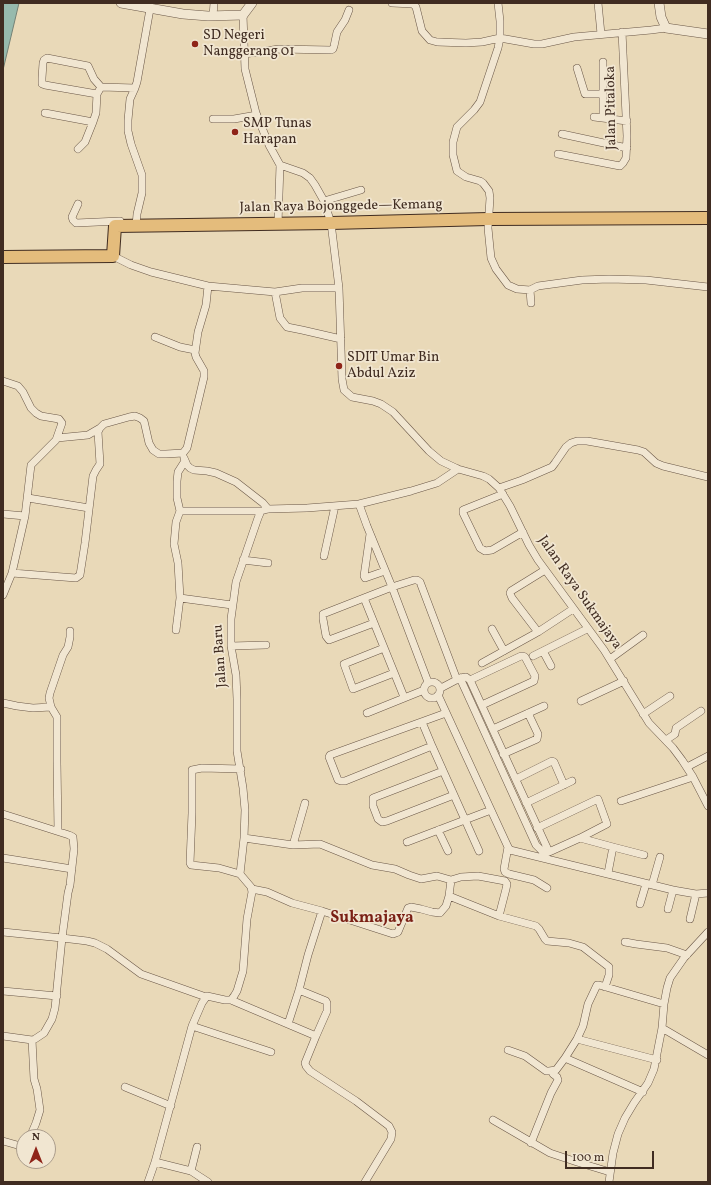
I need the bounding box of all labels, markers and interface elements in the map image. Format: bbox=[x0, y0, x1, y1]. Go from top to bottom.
place label: SD Negeri Nanggerang 01 bbox=[203, 28, 295, 60]
marker: SD Negeri Nanggerang 01 bbox=[190, 39, 200, 49]
street label: Jalan Pitaloka bbox=[603, 66, 621, 150]
place label: SMP Tunas Harapan bbox=[243, 116, 311, 148]
marker: SMP Tunas Harapan bbox=[230, 127, 240, 137]
street label: Jalan Raya Bojonggede—Kemang bbox=[239, 197, 443, 217]
place label: SDIT Umar Bin Abdul Aziz bbox=[347, 350, 439, 382]
marker: SDIT Umar Bin Abdul Aziz bbox=[334, 361, 344, 371]
street label: Jalan Raya Sukmajaya bbox=[533, 533, 625, 653]
street label: Jalan Baru bbox=[210, 624, 232, 688]
district label: Sukmajaya bbox=[330, 909, 414, 929]
north arrow bbox=[16, 1129, 56, 1169]
text: N bbox=[32, 1130, 40, 1145]
scale bar bbox=[567, 1143, 656, 1169]
text: 100 m bbox=[572, 1150, 604, 1166]

